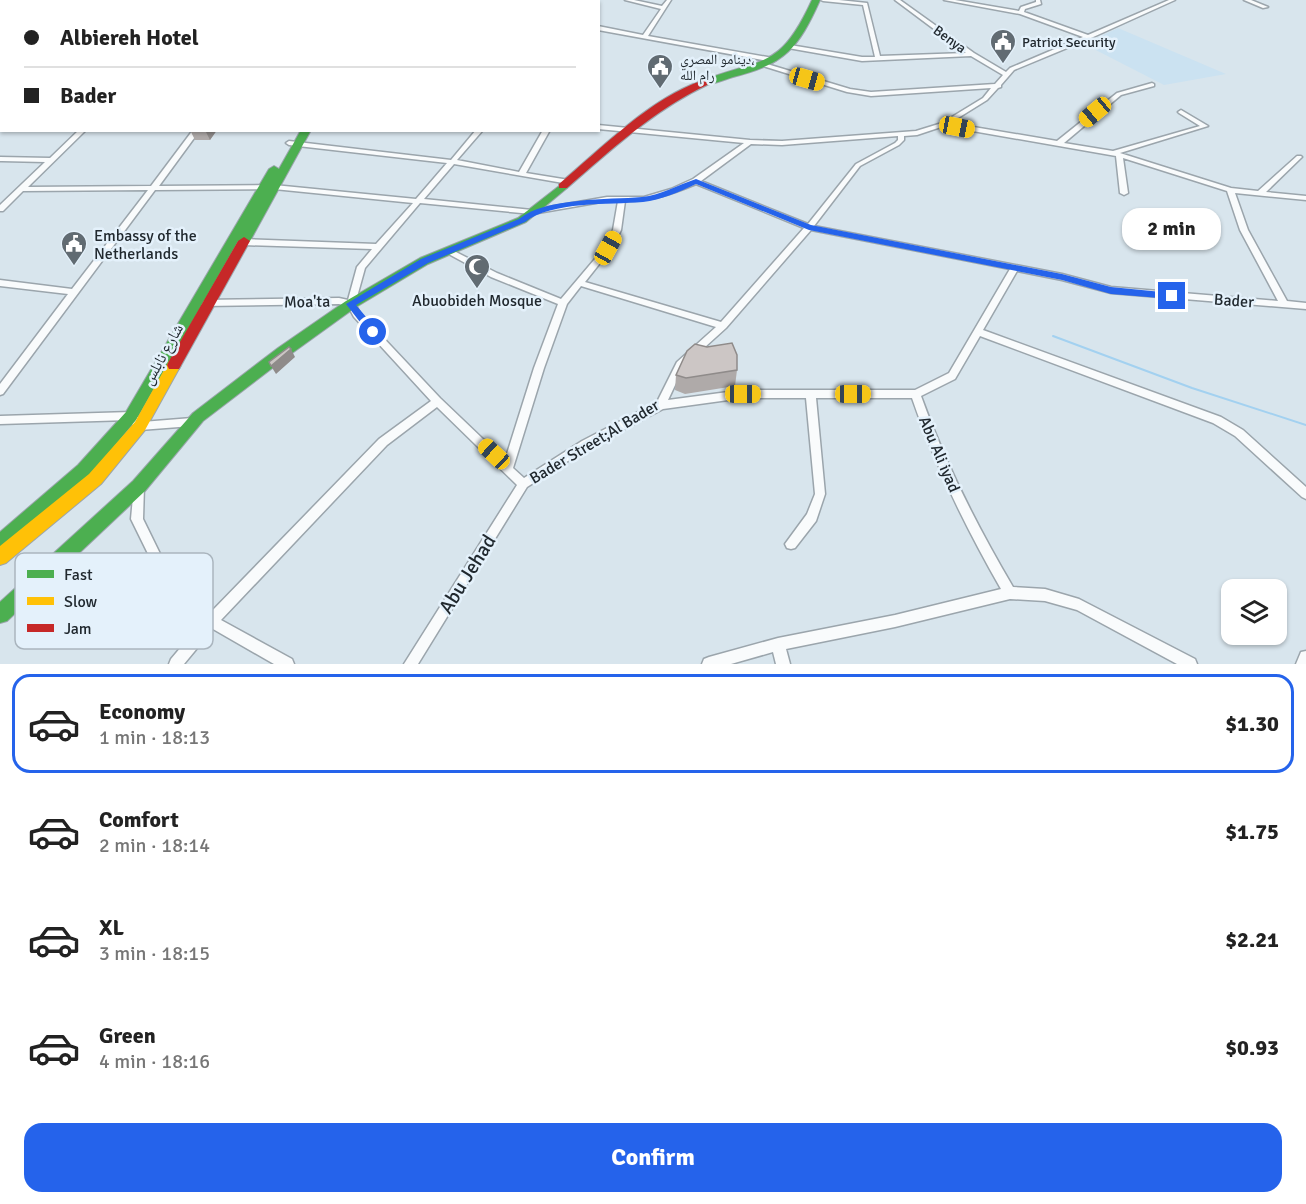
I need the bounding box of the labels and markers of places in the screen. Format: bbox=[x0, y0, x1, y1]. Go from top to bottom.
public building icon: Patriot Security bbox=[988, 27, 1018, 65]
place label: Patriot Security bbox=[1022, 34, 1116, 51]
place label: دينامو المصري، رام الله bbox=[680, 51, 755, 85]
public building icon: دينامو المصري، رام الله bbox=[645, 52, 675, 90]
place label: Embassy of the Netherlands bbox=[94, 226, 197, 264]
public building icon: Embassy of the Netherlands bbox=[59, 229, 89, 267]
mosque icon: Abuobideh Mosque bbox=[462, 252, 492, 290]
place label: Abuobideh Mosque bbox=[412, 291, 542, 311]

